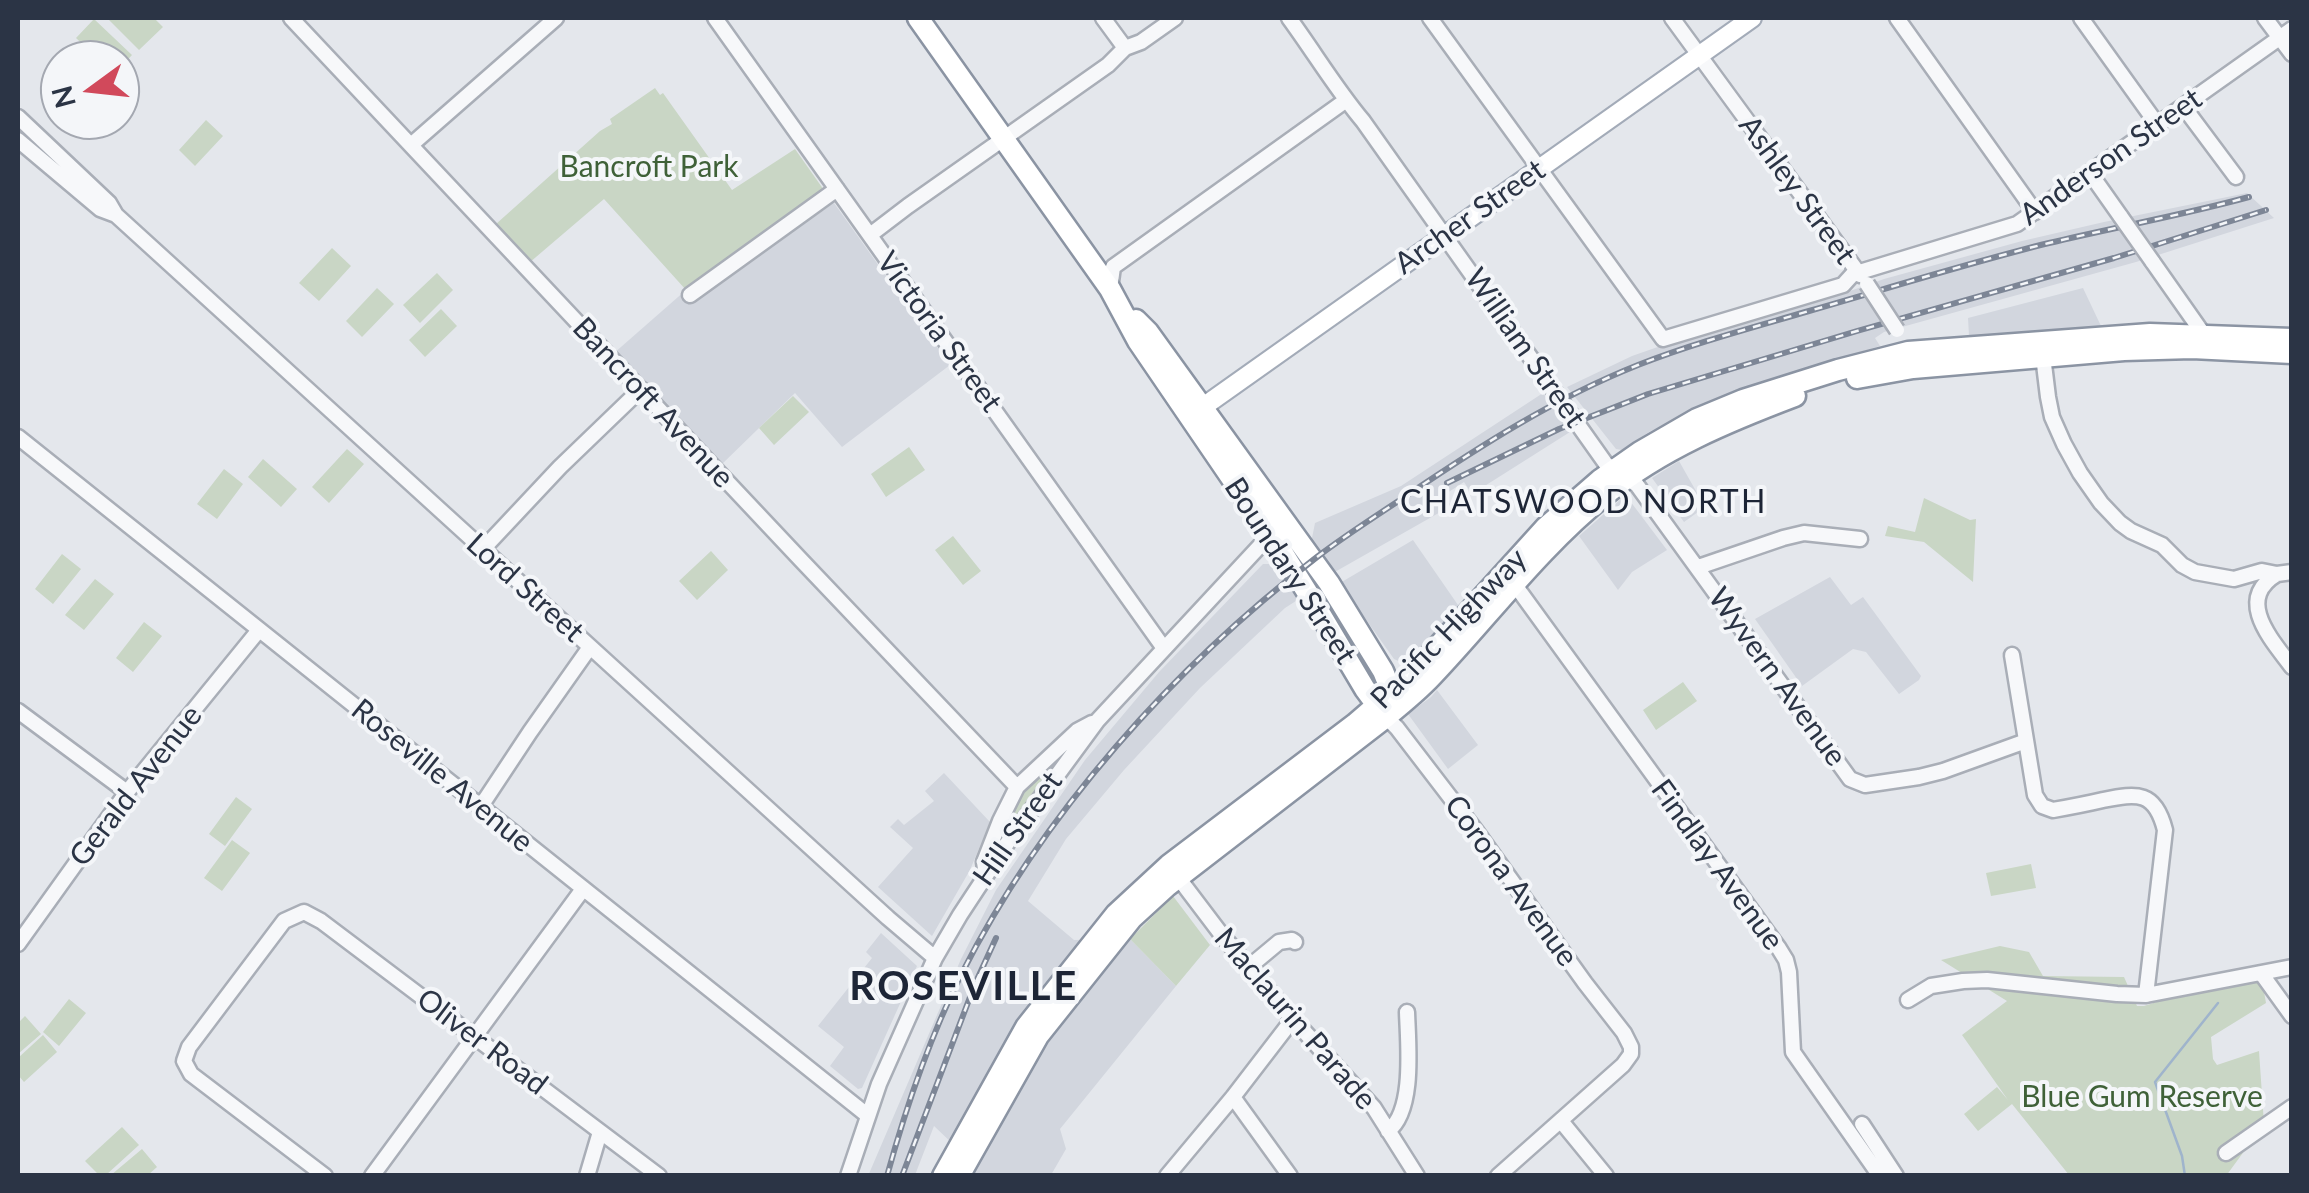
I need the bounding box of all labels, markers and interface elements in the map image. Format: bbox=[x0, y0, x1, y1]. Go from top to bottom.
north arrow bbox=[40, 40, 140, 140]
street label: Anderson Street bbox=[2013, 81, 2209, 233]
text: N bbox=[44, 82, 82, 112]
street label: Ashley Street bbox=[1731, 109, 1863, 271]
park label: Bancroft Park bbox=[560, 149, 738, 185]
street label: Archer Street bbox=[1388, 152, 1552, 282]
street label: Victoria Street bbox=[869, 245, 1009, 419]
street label: William Street bbox=[1457, 262, 1593, 434]
street label: Bancroft Avenue bbox=[565, 310, 741, 496]
street label: Boundary Street bbox=[1217, 471, 1363, 671]
district label: CHATSWOOD NORTH bbox=[1400, 484, 1768, 522]
street label: Lord Street bbox=[459, 526, 591, 650]
street label: Pacific Highway bbox=[1364, 541, 1534, 717]
street label: Wyvern Avenue bbox=[1700, 581, 1854, 773]
street label: Roseville Avenue bbox=[344, 692, 540, 860]
street label: Gerald Avenue bbox=[62, 698, 210, 874]
street label: Hill Street bbox=[966, 765, 1070, 893]
street label: Findlay Avenue bbox=[1643, 773, 1791, 957]
street label: Corona Avenue bbox=[1437, 788, 1585, 974]
street label: Maclaurin Parade bbox=[1206, 921, 1384, 1117]
district label: ROSEVILLE bbox=[849, 963, 1079, 1011]
street label: Oliver Road bbox=[410, 981, 554, 1103]
park label: Blue Gum Reserve bbox=[2021, 1079, 2263, 1115]

